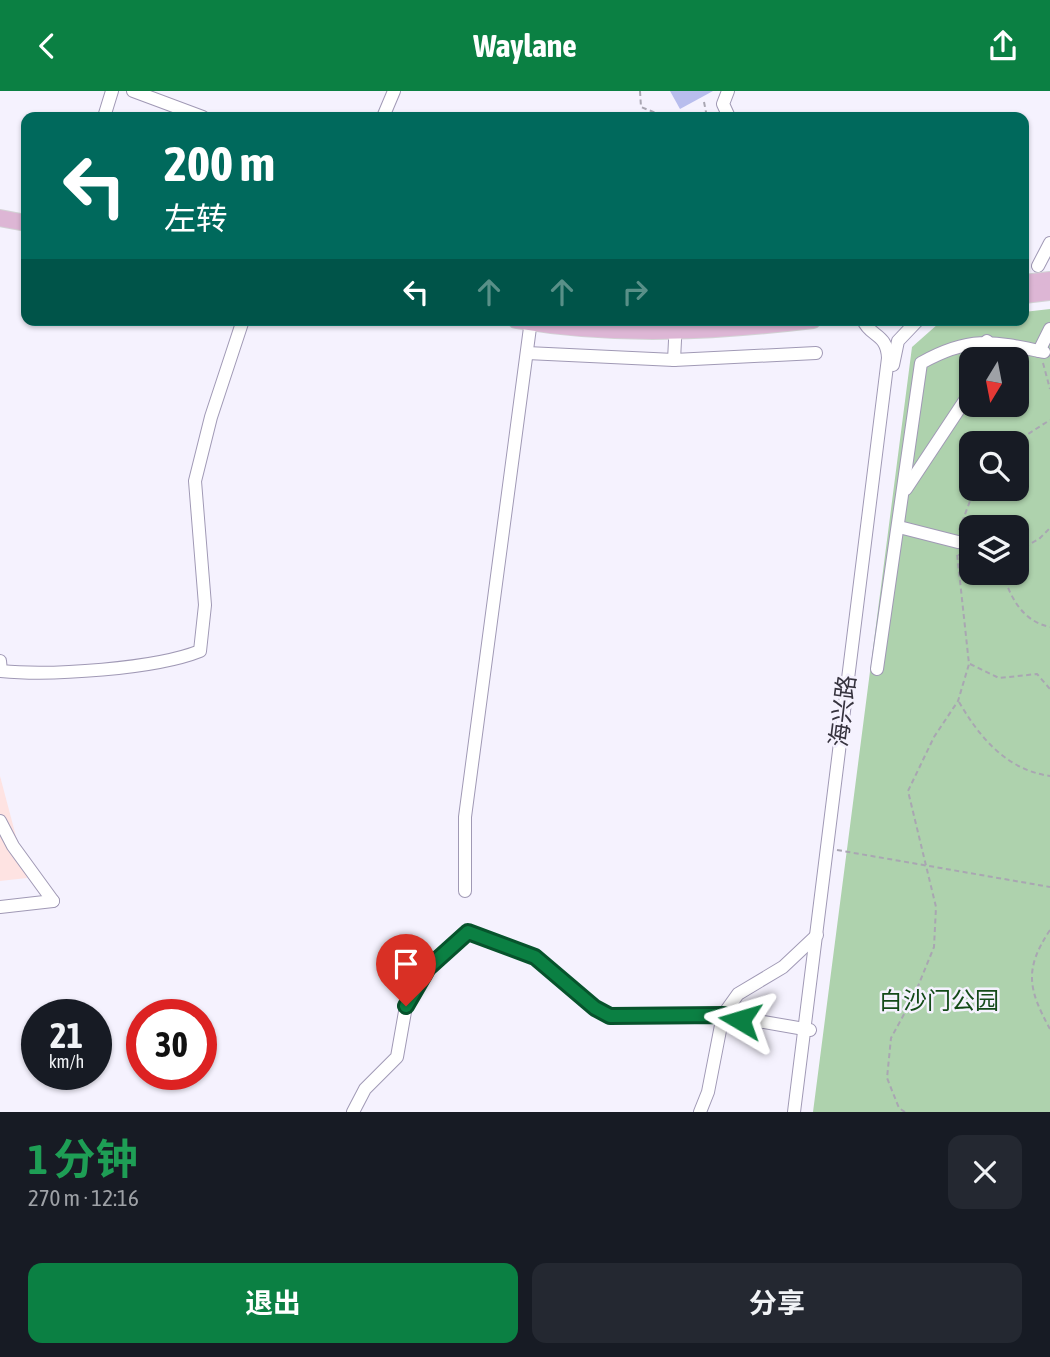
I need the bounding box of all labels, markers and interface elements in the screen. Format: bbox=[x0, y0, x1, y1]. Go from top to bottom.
icon: back bbox=[28, 27, 66, 65]
text: Waylane bbox=[473, 27, 577, 64]
icon: share bbox=[984, 27, 1022, 65]
text: 200 m bbox=[164, 135, 275, 191]
icon: left bbox=[49, 140, 140, 231]
text: 左转 bbox=[164, 200, 228, 237]
icon: left bbox=[397, 273, 435, 311]
icon: ahead bbox=[470, 273, 508, 311]
icon: ahead bbox=[543, 273, 581, 311]
icon: right bbox=[616, 273, 654, 311]
north arrow bbox=[959, 347, 1029, 417]
map controls bbox=[959, 347, 1029, 585]
button: search bbox=[959, 431, 1029, 501]
button: layers bbox=[959, 515, 1029, 585]
street label: 海兴路 bbox=[825, 674, 860, 748]
pin bbox=[376, 934, 436, 1006]
icon: arrive bbox=[387, 945, 425, 983]
position arrow bbox=[703, 983, 777, 1057]
park label: 白沙门公园 bbox=[879, 987, 999, 1014]
speed limit sign: 30 bbox=[126, 999, 217, 1090]
text: 21 bbox=[50, 1015, 83, 1055]
text: km/h bbox=[49, 1051, 84, 1072]
text: 1 分钟 bbox=[28, 1135, 138, 1183]
button: close bbox=[948, 1135, 1022, 1209]
text: 270 m · 12:16 bbox=[28, 1185, 139, 1211]
button: 退出 bbox=[28, 1263, 518, 1343]
button: 分享 bbox=[532, 1263, 1022, 1343]

